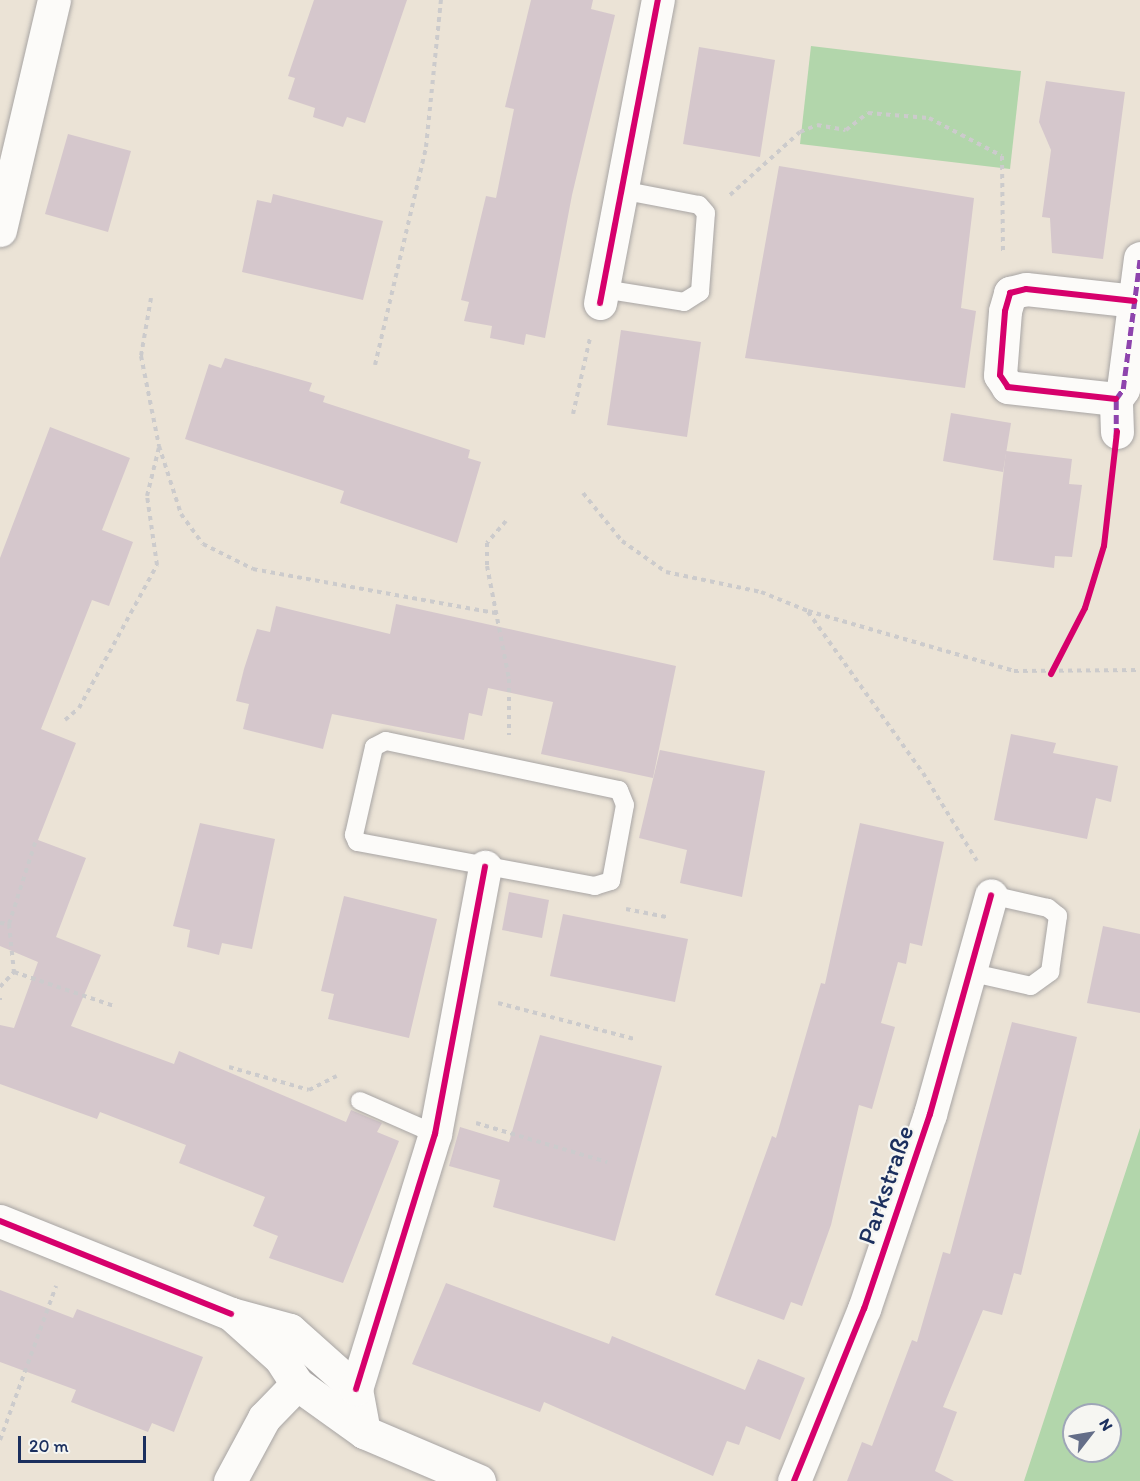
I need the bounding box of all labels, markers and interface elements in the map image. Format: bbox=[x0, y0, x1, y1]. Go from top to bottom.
street label: Parkstraße bbox=[851, 1121, 921, 1249]
north arrow bbox=[1062, 1403, 1122, 1463]
text: N bbox=[1095, 1415, 1117, 1434]
scale bar bbox=[21, 1424, 148, 1462]
text: 20 m bbox=[29, 1435, 69, 1457]

